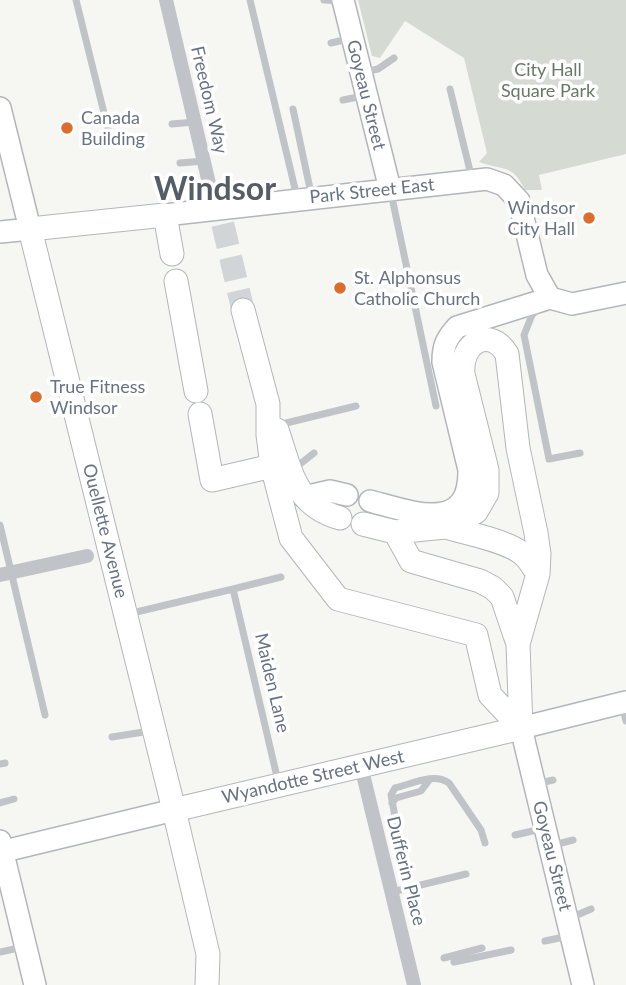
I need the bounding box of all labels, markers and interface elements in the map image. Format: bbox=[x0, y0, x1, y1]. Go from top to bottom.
street label: Goyeau Street bbox=[342, 38, 390, 152]
street label: Freedom Way bbox=[186, 44, 232, 156]
park label: City Hall Square Park bbox=[501, 59, 595, 102]
place label: Canada Building bbox=[81, 107, 145, 150]
marker: Canada Building bbox=[59, 120, 75, 136]
district label: Windsor bbox=[154, 171, 276, 209]
street label: Park Street East bbox=[309, 174, 435, 208]
place label: Windsor City Hall bbox=[507, 197, 575, 240]
marker: Windsor City Hall bbox=[581, 210, 597, 226]
place label: St. Alphonsus Catholic Church bbox=[354, 267, 480, 310]
marker: St. Alphonsus Catholic Church bbox=[332, 280, 348, 296]
place label: True Fitness Windsor bbox=[50, 376, 145, 418]
marker: True Fitness Windsor bbox=[28, 389, 44, 405]
street label: Ouellette Avenue bbox=[78, 462, 132, 600]
street label: Maiden Lane bbox=[250, 631, 294, 735]
street label: Wyandotte Street West bbox=[220, 746, 406, 808]
street label: Goyeau Street bbox=[528, 799, 576, 913]
street label: Dufferin Place bbox=[382, 814, 430, 928]

